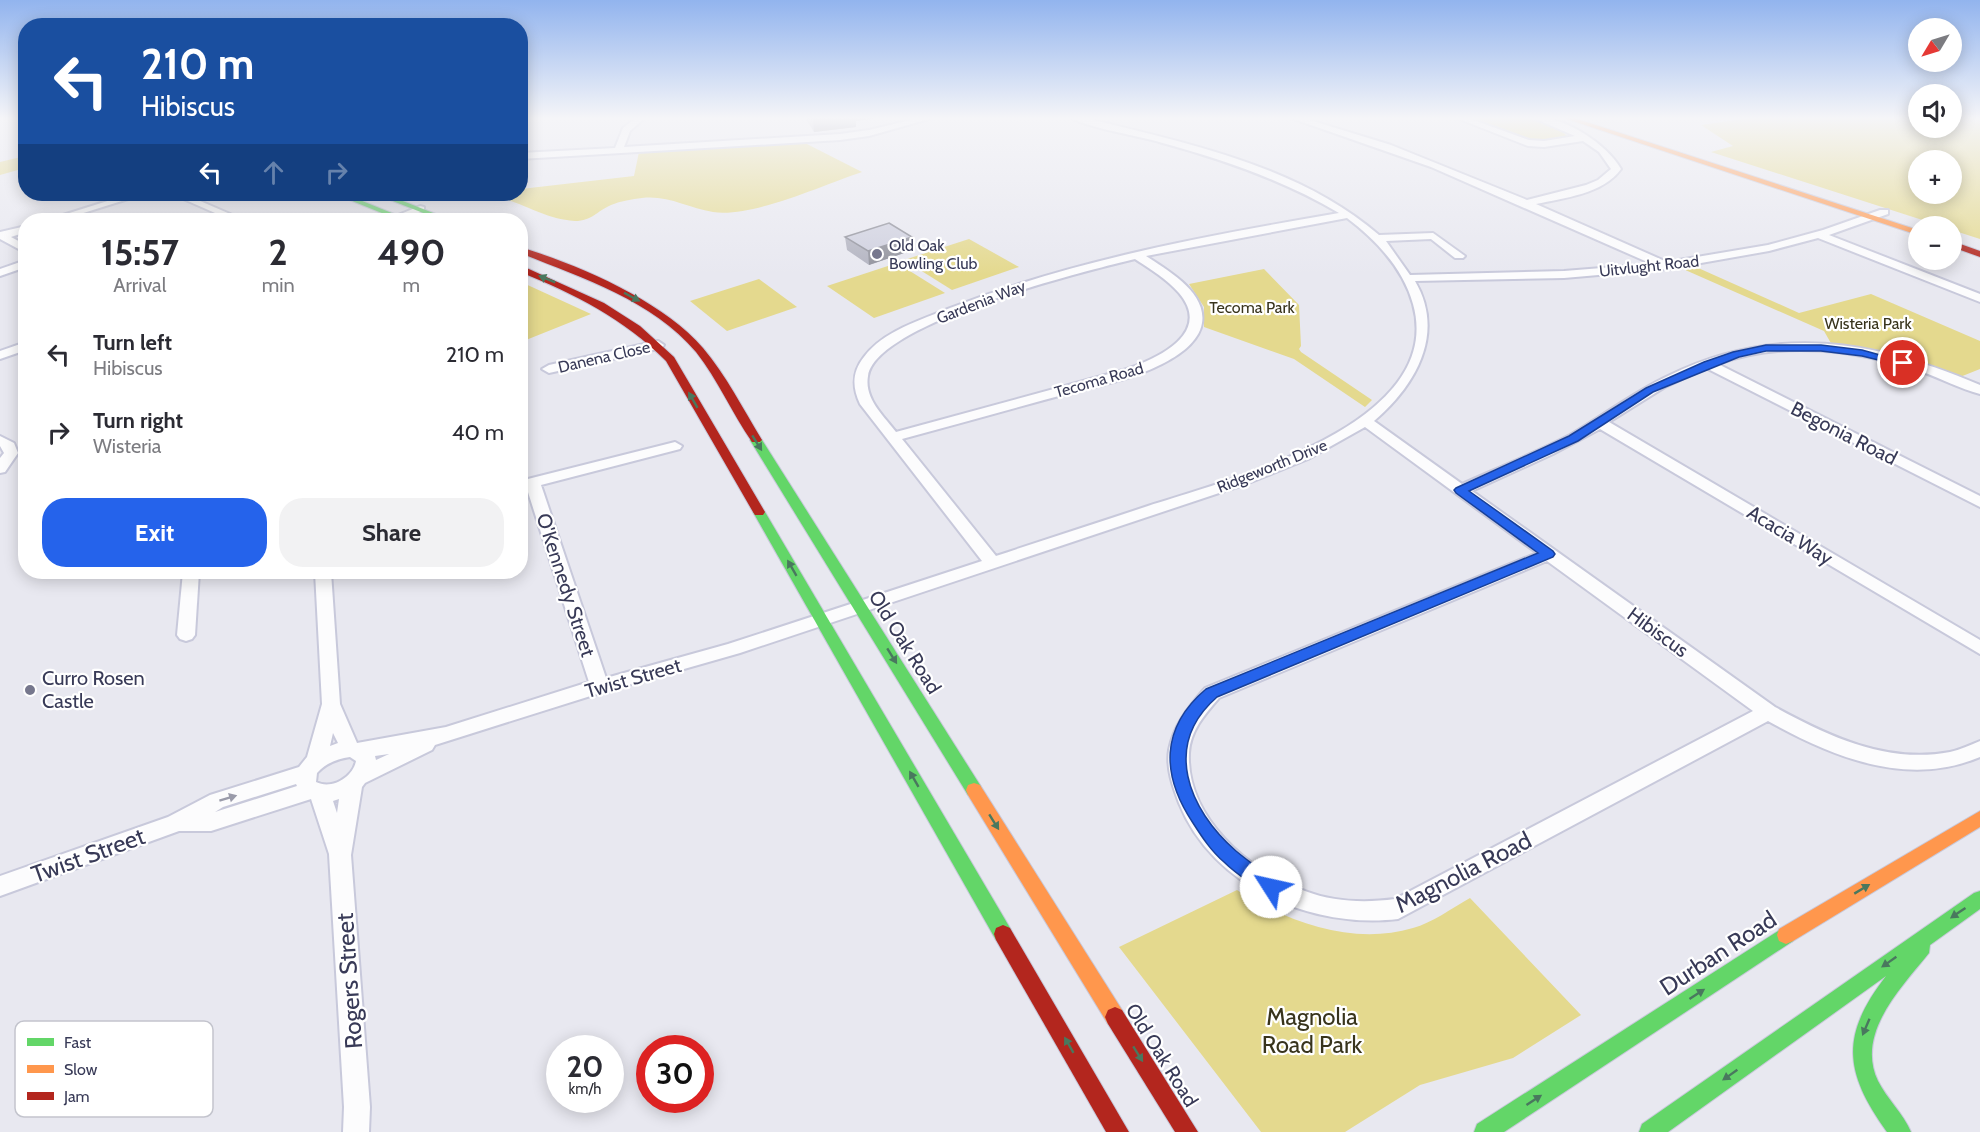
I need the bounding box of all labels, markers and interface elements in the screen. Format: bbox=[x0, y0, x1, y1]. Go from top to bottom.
north arrow bbox=[1908, 18, 1962, 72]
map controls bbox=[1908, 18, 1962, 270]
text: 210 m bbox=[141, 38, 254, 90]
icon: left bbox=[42, 42, 120, 120]
button: sound bbox=[1908, 84, 1962, 138]
text: Hibiscus bbox=[141, 90, 235, 123]
button: + bbox=[1908, 150, 1962, 204]
icon: left bbox=[194, 156, 227, 189]
icon: ahead bbox=[257, 156, 290, 189]
icon: right bbox=[320, 156, 353, 189]
button: − bbox=[1908, 216, 1962, 270]
text: 15:57 bbox=[101, 230, 179, 274]
text: 2 bbox=[269, 230, 288, 274]
text: 490 bbox=[377, 230, 445, 274]
place label: Old Oak Bowling Club bbox=[889, 236, 978, 273]
marker: Old Oak Bowling Club bbox=[870, 247, 884, 261]
street label: Uitvlught Road bbox=[1598, 251, 1700, 281]
text: Arrival bbox=[113, 273, 166, 297]
text: min bbox=[262, 273, 295, 297]
text: m bbox=[403, 273, 420, 297]
one-way arrow bbox=[538, 274, 556, 284]
street label: Gardenia Way bbox=[934, 276, 1028, 328]
one-way arrow bbox=[624, 292, 641, 302]
park label: Tecoma Park bbox=[1209, 298, 1296, 317]
park label: Wisteria Park bbox=[1824, 314, 1912, 333]
text: Turn left bbox=[93, 329, 172, 356]
street label: Danena Close bbox=[556, 337, 652, 377]
pin bbox=[1877, 337, 1928, 388]
icon: left bbox=[42, 338, 75, 371]
text: 210 m bbox=[446, 341, 504, 368]
icon: arrive bbox=[1886, 346, 1919, 379]
text: Hibiscus bbox=[93, 356, 163, 380]
street label: Tecoma Road bbox=[1052, 358, 1146, 402]
one-way arrow bbox=[688, 392, 699, 408]
street label: Begonia Road bbox=[1787, 396, 1901, 470]
text: Turn right bbox=[93, 407, 183, 434]
icon: right bbox=[42, 416, 75, 449]
text: 40 m bbox=[452, 419, 504, 446]
text: Wisteria bbox=[93, 434, 161, 458]
one-way arrow bbox=[751, 435, 762, 451]
street label: Ridgeworth Drive bbox=[1214, 435, 1330, 497]
button: Exit bbox=[42, 498, 267, 567]
button: Share bbox=[279, 498, 504, 567]
street label: Acacia Way bbox=[1743, 500, 1837, 570]
street label: O'Kennedy Street bbox=[532, 510, 601, 660]
one-way arrow bbox=[786, 560, 797, 576]
street label: Old Oak Road bbox=[864, 586, 946, 698]
street label: Hibiscus bbox=[1623, 602, 1693, 662]
one-way arrow bbox=[886, 648, 897, 664]
street label: Twist Street bbox=[582, 653, 684, 703]
place label: Curro Rosen Castle bbox=[42, 666, 145, 713]
marker: Curro Rosen Castle bbox=[23, 683, 37, 697]
one-way arrow bbox=[909, 771, 920, 787]
one-way arrow bbox=[219, 793, 237, 802]
one-way arrow bbox=[989, 814, 1000, 830]
street label: Twist Street bbox=[27, 821, 149, 889]
street label: Magnolia Road bbox=[1390, 825, 1536, 919]
position arrow bbox=[1239, 855, 1303, 919]
one-way arrow bbox=[1854, 884, 1870, 895]
street label: Durban Road bbox=[1654, 905, 1782, 1001]
one-way arrow bbox=[1950, 907, 1966, 918]
street label: Rogers Street bbox=[330, 912, 368, 1050]
one-way arrow bbox=[1881, 956, 1897, 968]
one-way arrow bbox=[1689, 988, 1705, 999]
street label: Old Oak Road bbox=[1121, 999, 1203, 1111]
park label: Magnolia Road Park bbox=[1262, 1002, 1363, 1059]
one-way arrow bbox=[1861, 1018, 1871, 1036]
legend bbox=[15, 1021, 213, 1117]
text: Fast bbox=[64, 1033, 92, 1052]
speed limit sign: 30 bbox=[636, 1035, 714, 1113]
one-way arrow bbox=[1063, 1037, 1074, 1053]
one-way arrow bbox=[1132, 1046, 1143, 1062]
text: 20 bbox=[566, 1048, 604, 1085]
text: Slow bbox=[64, 1060, 98, 1079]
one-way arrow bbox=[1722, 1069, 1738, 1081]
text: km/h bbox=[569, 1080, 601, 1098]
text: Jam bbox=[63, 1087, 90, 1106]
one-way arrow bbox=[1526, 1095, 1542, 1106]

